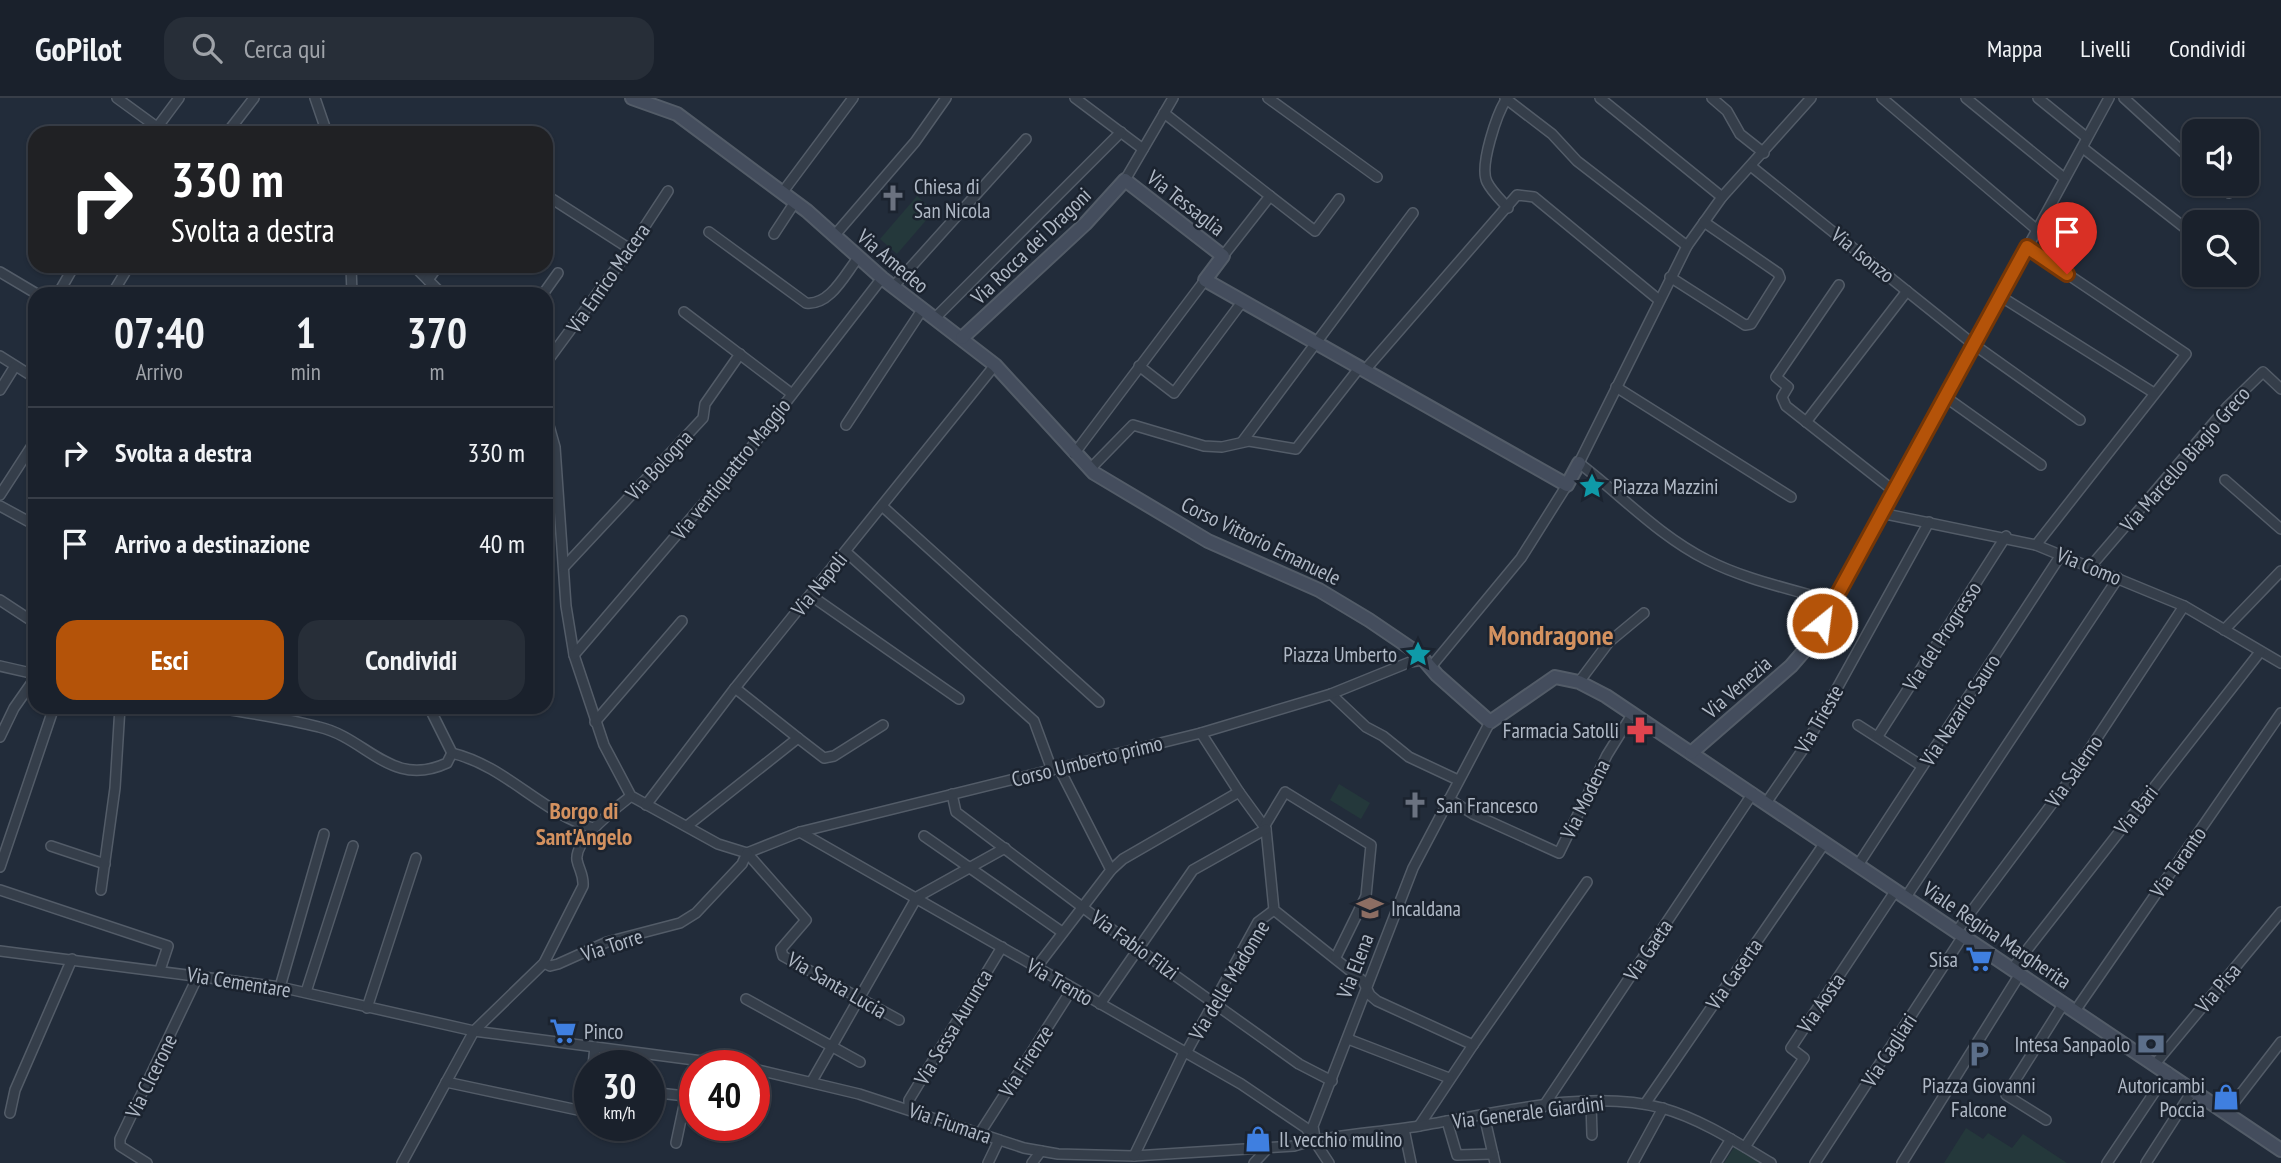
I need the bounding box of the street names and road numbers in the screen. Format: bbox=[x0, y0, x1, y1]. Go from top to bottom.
street label: Via Tessaglia bbox=[1141, 163, 1231, 242]
street label: Via Rocca dei Dragoni bbox=[965, 182, 1097, 311]
street label: Via Enrico Macera bbox=[560, 218, 656, 339]
street label: Via Isonzo bbox=[1825, 221, 1900, 289]
street label: Via Amedeo bbox=[851, 223, 934, 299]
street label: Via Marcello Biagio Greco bbox=[2114, 380, 2256, 538]
street label: Via ventiquattro Maggio bbox=[665, 393, 796, 546]
street label: Via Bologna bbox=[619, 424, 698, 507]
street label: Corso Vittorio Emanuele bbox=[1177, 491, 1345, 591]
street label: Via Como bbox=[2051, 540, 2126, 591]
street label: Via Napoli bbox=[784, 547, 853, 622]
street label: Via del Progresso bbox=[1896, 576, 1987, 697]
street label: Via Nazario Sauro bbox=[1913, 649, 2006, 772]
street label: Via Venezia bbox=[1696, 650, 1777, 725]
street label: Via Trieste bbox=[1788, 680, 1849, 759]
street label: Corso Umberto primo bbox=[1009, 729, 1165, 793]
street label: Via Salerno bbox=[2039, 730, 2109, 813]
street label: Via Modena bbox=[1554, 755, 1616, 844]
street label: Via Bari bbox=[2108, 780, 2164, 841]
street label: Via Taranto bbox=[2143, 821, 2212, 904]
street label: Viale Regina Margherita bbox=[1917, 875, 2076, 995]
street label: Via Fabio Filzi bbox=[1085, 904, 1184, 986]
street label: Via Gaeta bbox=[1617, 914, 1678, 987]
street label: Via delle Madonne bbox=[1182, 915, 1275, 1046]
street label: Via Torre bbox=[577, 922, 646, 968]
street label: Via Elena bbox=[1330, 930, 1380, 1003]
street label: Via Caserta bbox=[1699, 933, 1768, 1016]
street label: Via Santa Lucia bbox=[782, 945, 892, 1024]
street label: Via Trento bbox=[1021, 952, 1098, 1012]
street label: Via Pisa bbox=[2189, 958, 2247, 1019]
street label: Via Cementare bbox=[184, 960, 293, 1004]
street label: Via Sessa Aurunca bbox=[907, 964, 998, 1091]
street label: Via Aosta bbox=[1791, 968, 1851, 1039]
street label: Via Cagliari bbox=[1855, 1008, 1923, 1093]
street label: Via Firenze bbox=[992, 1020, 1059, 1103]
street label: Via CIcerone bbox=[119, 1030, 183, 1123]
street label: Via Generale Giardini bbox=[1450, 1089, 1605, 1135]
street label: Via Fiumara bbox=[904, 1096, 995, 1150]

